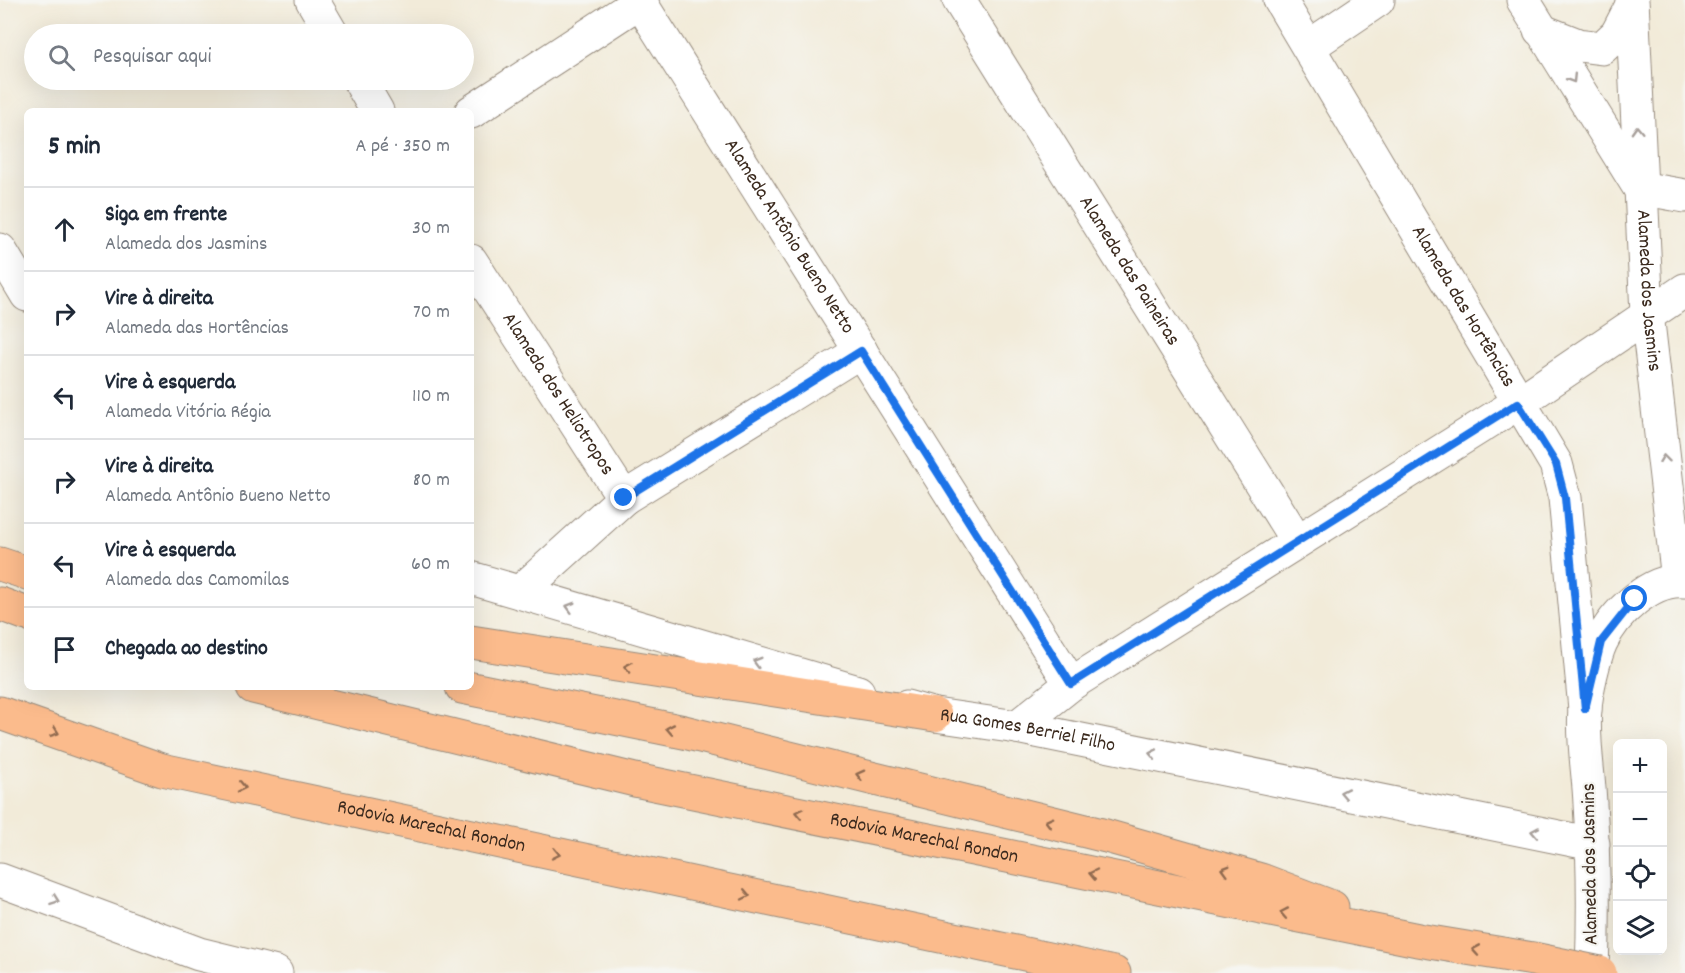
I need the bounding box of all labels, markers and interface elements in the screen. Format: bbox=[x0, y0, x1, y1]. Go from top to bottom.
search box bbox=[24, 24, 474, 90]
icon: search bbox=[45, 41, 78, 74]
text: Pesquisar aqui bbox=[93, 42, 212, 73]
one-way arrow bbox=[1564, 73, 1575, 84]
one-way arrow bbox=[1631, 125, 1644, 134]
text: 5 min bbox=[48, 129, 101, 166]
text: A pé · 350 m bbox=[356, 133, 450, 161]
street label: Alameda Antônio Bueno Netto bbox=[716, 134, 861, 340]
street label: Alameda das Paineiras bbox=[1071, 191, 1186, 352]
text: Siga em frente bbox=[105, 200, 227, 231]
street label: Alameda dos Jasmins bbox=[1628, 209, 1668, 373]
icon: ahead bbox=[48, 213, 81, 246]
text: 30 m bbox=[412, 215, 450, 243]
street label: Alameda das Hortências bbox=[1403, 221, 1522, 393]
text: Alameda dos Jasmins bbox=[105, 231, 267, 259]
text: Vire à direita bbox=[105, 284, 213, 315]
icon: right bbox=[48, 297, 81, 330]
text: 70 m bbox=[413, 299, 450, 327]
street label: Alameda dos Heliotropos bbox=[494, 308, 620, 482]
text: Alameda das Hortências bbox=[105, 315, 289, 343]
text: Vire à esquerda bbox=[105, 368, 235, 399]
icon: left bbox=[48, 381, 81, 414]
text: 110 m bbox=[412, 383, 450, 411]
text: Alameda Vitória Régia bbox=[105, 399, 271, 427]
text: Vire à direita bbox=[105, 452, 213, 483]
one-way arrow bbox=[1658, 455, 1670, 464]
icon: right bbox=[48, 465, 81, 498]
text: 80 m bbox=[413, 467, 450, 495]
text: Alameda Antônio Bueno Netto bbox=[105, 483, 331, 511]
route end bbox=[610, 484, 636, 510]
text: Vire à esquerda bbox=[105, 536, 235, 567]
icon: left bbox=[48, 549, 81, 582]
text: 60 m bbox=[411, 551, 450, 579]
text: Alameda das Camomilas bbox=[105, 567, 290, 595]
route start bbox=[1621, 585, 1647, 611]
one-way arrow bbox=[565, 602, 576, 614]
icon: arrive bbox=[48, 633, 81, 666]
text: Chegada ao destino bbox=[105, 634, 268, 665]
one-way arrow bbox=[752, 657, 763, 669]
one-way arrow bbox=[623, 661, 633, 674]
street label: Rua Gomes Berriel Filho bbox=[938, 702, 1118, 761]
one-way arrow bbox=[666, 723, 676, 736]
one-way arrow bbox=[49, 725, 60, 738]
map controls bbox=[1613, 739, 1667, 955]
button: + bbox=[1613, 739, 1667, 793]
one-way arrow bbox=[1149, 748, 1159, 761]
one-way arrow bbox=[855, 770, 865, 783]
one-way arrow bbox=[236, 780, 246, 793]
street label: Alameda dos Jasmins bbox=[1576, 783, 1606, 945]
one-way arrow bbox=[1340, 787, 1350, 800]
button: − bbox=[1613, 793, 1667, 847]
street label: Rodovia Marechal Rondon bbox=[335, 794, 528, 861]
street label: Rodovia Marechal Rondon bbox=[827, 806, 1021, 872]
one-way arrow bbox=[795, 808, 805, 821]
one-way arrow bbox=[1044, 816, 1054, 829]
one-way arrow bbox=[1531, 826, 1541, 839]
one-way arrow bbox=[550, 847, 560, 860]
button: locate bbox=[1613, 847, 1667, 901]
one-way arrow bbox=[1220, 864, 1230, 877]
one-way arrow bbox=[1088, 868, 1098, 881]
one-way arrow bbox=[741, 888, 751, 901]
one-way arrow bbox=[49, 893, 60, 906]
button: layers bbox=[1613, 901, 1667, 955]
one-way arrow bbox=[1279, 907, 1289, 920]
one-way arrow bbox=[1471, 944, 1480, 956]

